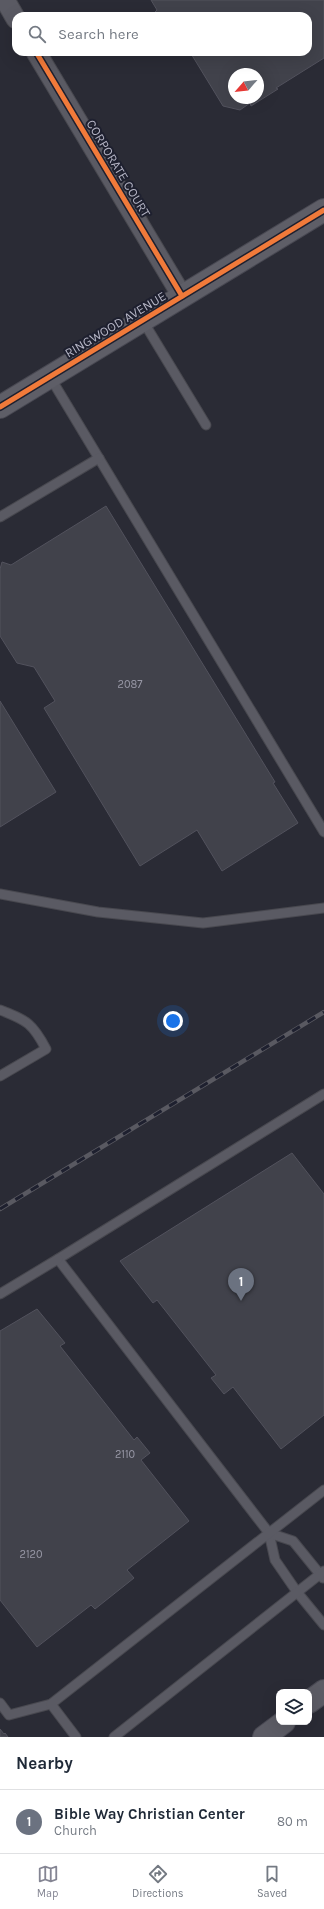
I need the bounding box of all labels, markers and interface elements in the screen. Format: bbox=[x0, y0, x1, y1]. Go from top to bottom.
search box bbox=[12, 12, 312, 56]
icon: search bbox=[26, 23, 48, 45]
text: Search here bbox=[58, 25, 139, 43]
north arrow bbox=[228, 68, 264, 104]
street label: CORPORATE COURT bbox=[84, 117, 154, 220]
street label: RINGWOOD AVENUE bbox=[62, 288, 169, 361]
house number: 2087 bbox=[118, 678, 142, 691]
your location bbox=[163, 1011, 183, 1031]
pin: 1 bbox=[228, 1268, 254, 1301]
house number: 2110 bbox=[115, 1448, 135, 1461]
house number: 2120 bbox=[20, 1548, 42, 1561]
map controls bbox=[276, 1689, 312, 1725]
button: layers bbox=[276, 1689, 312, 1725]
text: Nearby bbox=[16, 1753, 73, 1773]
text: Bible Way Christian Center bbox=[54, 1805, 245, 1823]
text: 1 bbox=[27, 1814, 31, 1829]
text: 80 m bbox=[277, 1814, 308, 1829]
text: Church bbox=[54, 1823, 97, 1838]
tab: Map bbox=[37, 1863, 59, 1900]
tab: Directions bbox=[132, 1863, 184, 1900]
tab: Saved bbox=[257, 1863, 287, 1900]

